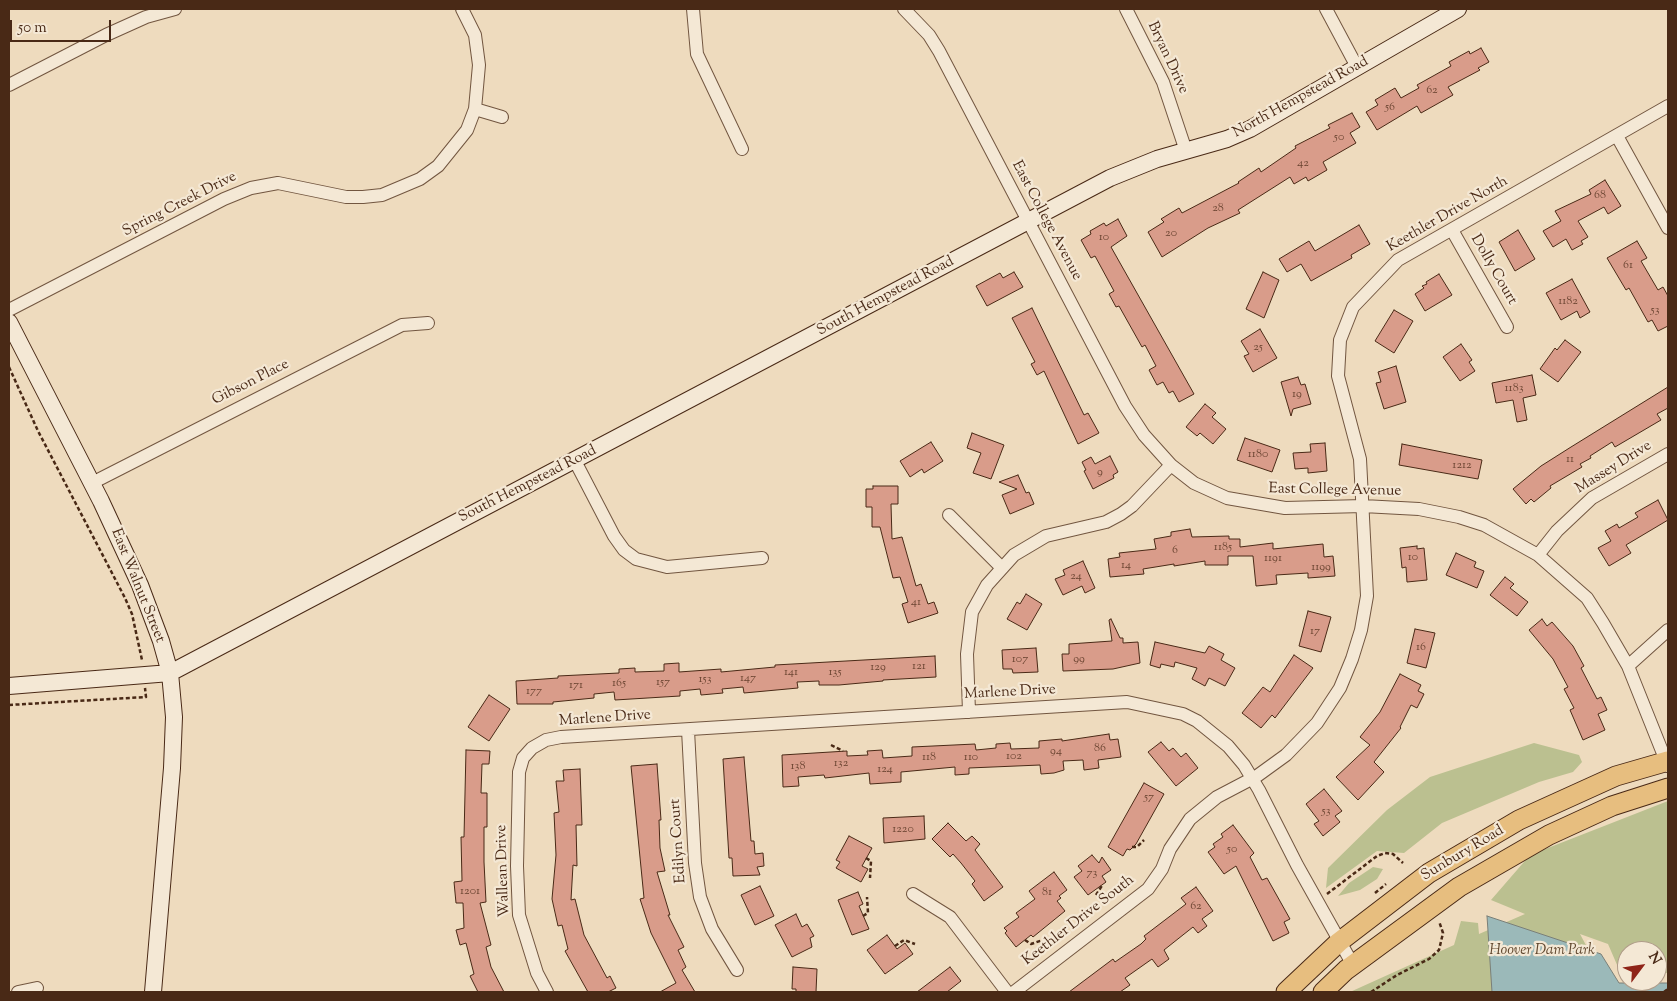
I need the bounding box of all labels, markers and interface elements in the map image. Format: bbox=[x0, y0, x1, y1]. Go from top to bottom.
scale bar bbox=[12, 10, 114, 42]
text: 50 m bbox=[18, 18, 47, 39]
street label: Bryan Drive bbox=[1142, 19, 1192, 97]
street label: North Hempstead Road bbox=[1230, 53, 1372, 143]
house number: 62 bbox=[1426, 84, 1438, 98]
house number: 56 bbox=[1385, 101, 1395, 115]
house number: 50 bbox=[1334, 131, 1344, 145]
house number: 42 bbox=[1297, 157, 1309, 171]
street label: East College Avenue bbox=[1007, 158, 1085, 284]
street label: Spring Creek Drive bbox=[120, 169, 240, 241]
street label: Keethler Drive North bbox=[1384, 173, 1512, 257]
house number: 68 bbox=[1594, 189, 1606, 203]
house number: 28 bbox=[1212, 202, 1224, 216]
house number: 20 bbox=[1165, 227, 1177, 241]
house number: 10 bbox=[1099, 231, 1109, 245]
street label: Dolly Court bbox=[1466, 232, 1520, 308]
street label: South Hempstead Road bbox=[814, 253, 958, 341]
house number: 61 bbox=[1623, 259, 1633, 273]
house number: 1182 bbox=[1558, 295, 1578, 309]
house number: 53 bbox=[1651, 304, 1659, 318]
house number: 25 bbox=[1253, 341, 1263, 355]
street label: Gibson Place bbox=[210, 356, 292, 410]
house number: 1183 bbox=[1504, 382, 1524, 396]
house number: 19 bbox=[1292, 388, 1302, 402]
street label: Massey Drive bbox=[1573, 438, 1655, 498]
street label: South Hempstead Road bbox=[456, 442, 600, 528]
house number: 1180 bbox=[1248, 448, 1268, 462]
house number: 11 bbox=[1566, 453, 1574, 467]
house number: 1212 bbox=[1452, 459, 1472, 473]
house number: 9 bbox=[1097, 466, 1103, 480]
street label: East College Avenue bbox=[1268, 481, 1402, 501]
street label: East Walnut Street bbox=[106, 526, 168, 646]
house number: 1185 bbox=[1214, 541, 1232, 555]
house number: 6 bbox=[1172, 544, 1178, 558]
house number: 10 bbox=[1408, 551, 1418, 565]
house number: 1191 bbox=[1264, 552, 1282, 566]
house number: 14 bbox=[1121, 559, 1131, 573]
house number: 1199 bbox=[1311, 561, 1331, 575]
house number: 24 bbox=[1070, 570, 1082, 584]
house number: 41 bbox=[911, 596, 921, 610]
house number: 17 bbox=[1310, 625, 1320, 639]
house number: 16 bbox=[1416, 641, 1426, 655]
house number: 107 bbox=[1012, 653, 1028, 667]
house number: 99 bbox=[1073, 653, 1085, 667]
house number: 121 bbox=[912, 660, 926, 674]
house number: 129 bbox=[870, 661, 886, 675]
house number: 141 bbox=[784, 666, 798, 680]
house number: 135 bbox=[828, 666, 842, 680]
house number: 147 bbox=[740, 672, 756, 686]
house number: 153 bbox=[698, 673, 712, 687]
house number: 157 bbox=[656, 676, 670, 690]
house number: 165 bbox=[612, 677, 626, 691]
house number: 171 bbox=[569, 679, 583, 693]
street label: Marlene Drive bbox=[964, 682, 1056, 704]
house number: 177 bbox=[526, 685, 542, 699]
street label: Marlene Drive bbox=[558, 707, 652, 731]
house number: 86 bbox=[1094, 742, 1106, 756]
house number: 94 bbox=[1050, 745, 1062, 759]
house number: 102 bbox=[1006, 750, 1022, 764]
house number: 118 bbox=[922, 751, 936, 765]
house number: 110 bbox=[964, 751, 978, 765]
house number: 132 bbox=[834, 757, 848, 771]
house number: 138 bbox=[791, 760, 805, 774]
house number: 124 bbox=[877, 763, 893, 777]
house number: 57 bbox=[1144, 791, 1154, 805]
street label: Edilyn Court bbox=[667, 798, 691, 884]
house number: 53 bbox=[1322, 805, 1330, 819]
street label: Sunbury Road bbox=[1418, 822, 1508, 886]
house number: 1220 bbox=[892, 823, 914, 837]
street label: Wallean Drive bbox=[493, 824, 515, 918]
house number: 50 bbox=[1227, 843, 1237, 857]
house number: 73 bbox=[1087, 867, 1097, 881]
street label: Keethler Drive South bbox=[1020, 872, 1138, 970]
house number: 1201 bbox=[460, 885, 480, 899]
house number: 81 bbox=[1042, 886, 1052, 900]
house number: 62 bbox=[1190, 900, 1202, 914]
north arrow bbox=[1617, 941, 1667, 991]
park label: Hoover Dam Park bbox=[1489, 942, 1595, 960]
text: N bbox=[1643, 949, 1665, 969]

